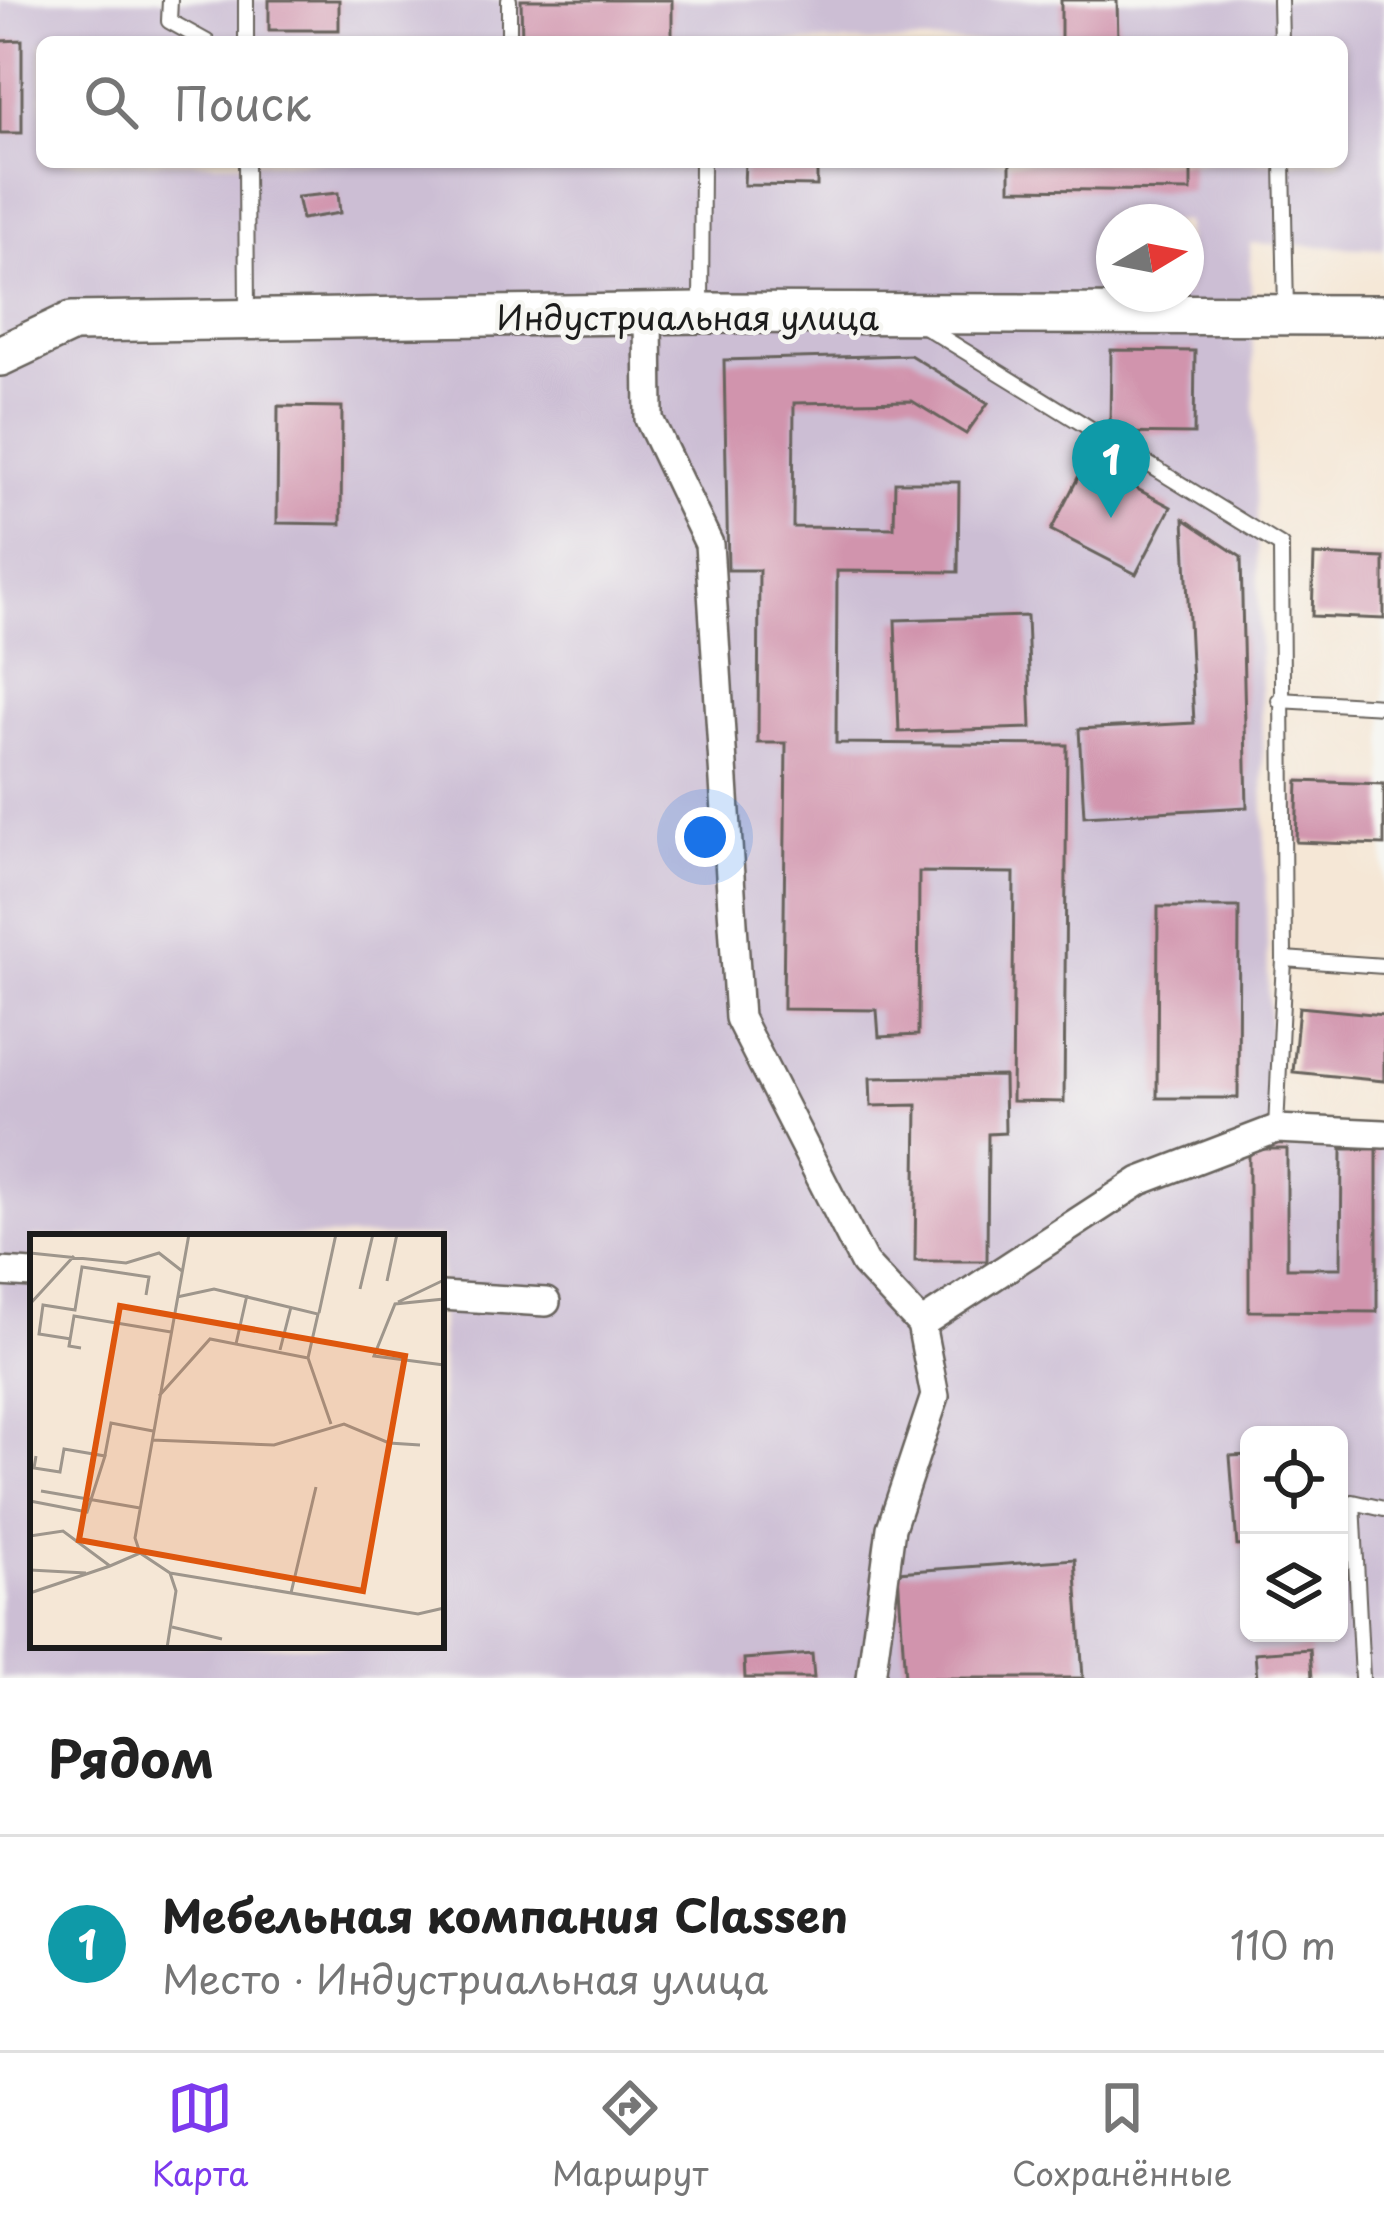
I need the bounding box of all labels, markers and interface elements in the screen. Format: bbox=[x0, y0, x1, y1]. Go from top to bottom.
search box bbox=[36, 36, 1348, 168]
text: Поиск bbox=[174, 68, 311, 136]
icon: search bbox=[78, 69, 144, 135]
north arrow bbox=[1096, 204, 1204, 312]
street label: Индустриальная улица bbox=[497, 291, 879, 341]
pin: 1 bbox=[1072, 419, 1150, 518]
your location bbox=[675, 807, 735, 867]
inset map bbox=[30, 1234, 444, 1648]
map controls bbox=[1240, 1426, 1348, 1642]
button: locate bbox=[1240, 1426, 1348, 1534]
button: layers bbox=[1240, 1534, 1348, 1642]
text: Рядом bbox=[48, 1718, 214, 1795]
text: Мебельная компания Сlassen bbox=[162, 1880, 848, 1948]
text: 1 bbox=[78, 1914, 96, 1973]
text: 110 m bbox=[1230, 1914, 1336, 1973]
text: Место · Индустриальная улица bbox=[162, 1948, 768, 2007]
tab: Карта bbox=[152, 2075, 249, 2197]
tab: Маршрут bbox=[552, 2075, 708, 2197]
tab: Сохранённые bbox=[1012, 2075, 1232, 2197]

